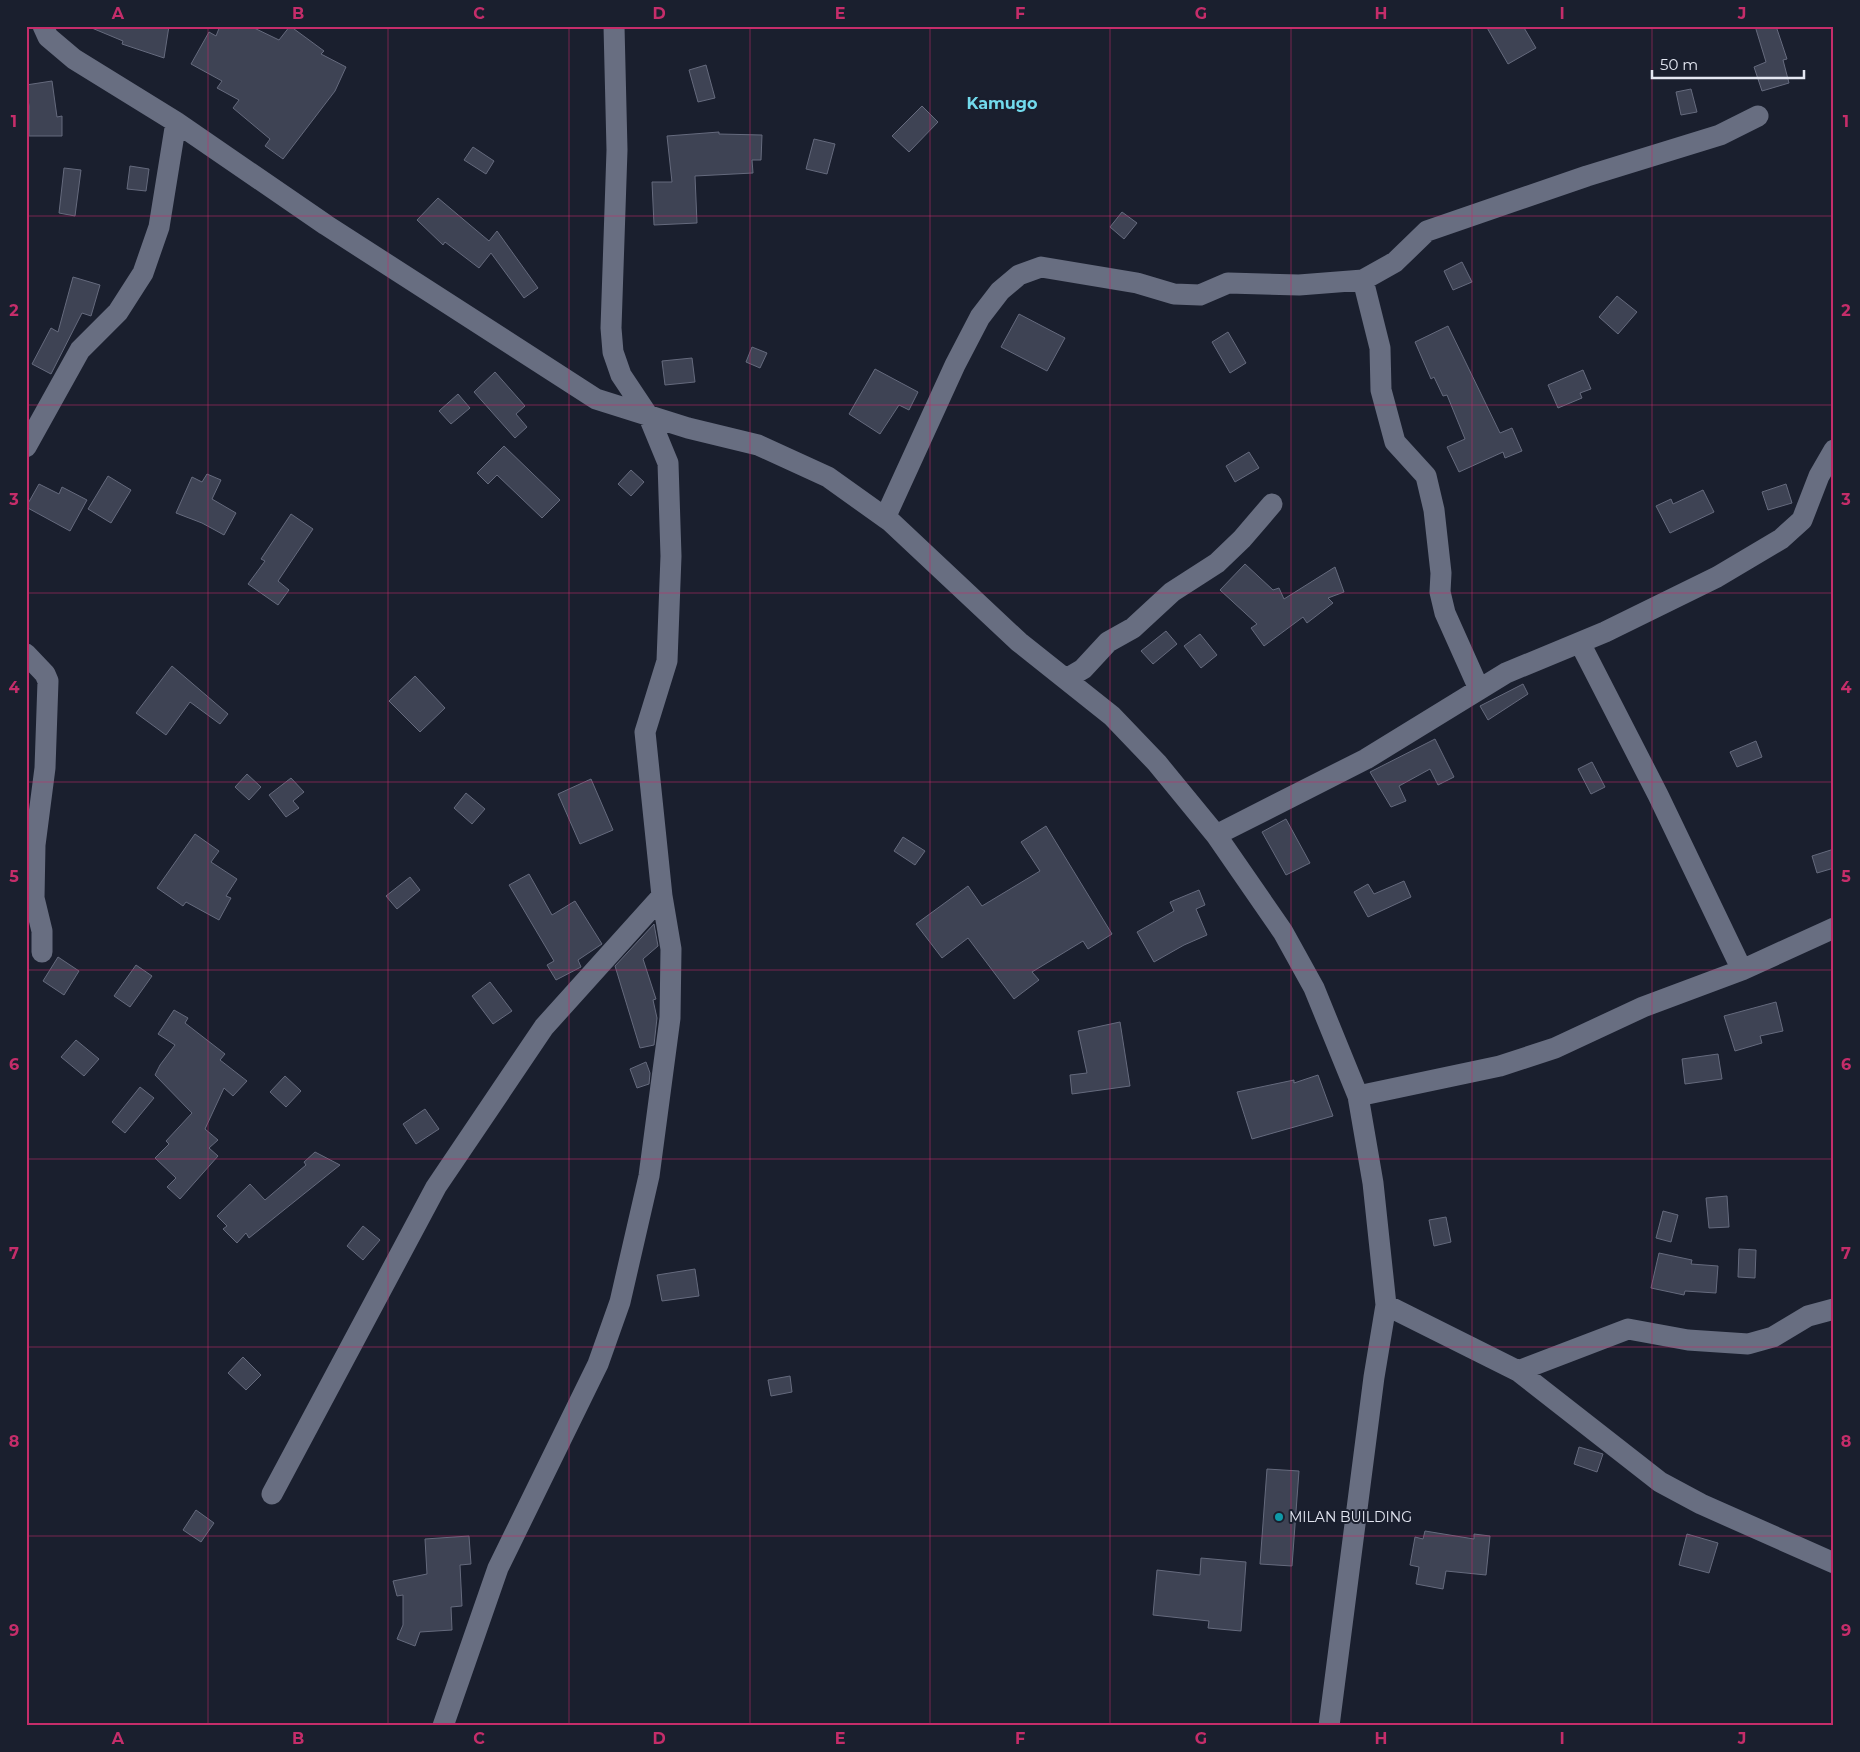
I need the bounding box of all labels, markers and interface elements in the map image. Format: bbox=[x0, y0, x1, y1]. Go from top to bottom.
text: A bbox=[111, 4, 125, 23]
text: B bbox=[292, 4, 304, 23]
text: C bbox=[473, 4, 485, 23]
text: D bbox=[652, 4, 666, 23]
text: E bbox=[835, 4, 845, 23]
text: F bbox=[1015, 4, 1025, 23]
text: G bbox=[1195, 4, 1207, 23]
text: H bbox=[1375, 4, 1387, 23]
text: I bbox=[1559, 4, 1565, 23]
text: J bbox=[1737, 4, 1746, 23]
scale bar bbox=[1652, 48, 1805, 80]
text: 50 m bbox=[1660, 55, 1698, 74]
district label: Kamugo bbox=[967, 94, 1037, 113]
text: 1 bbox=[11, 112, 17, 131]
text: 1 bbox=[1843, 112, 1849, 131]
text: 2 bbox=[9, 301, 19, 320]
text: 2 bbox=[1841, 301, 1851, 320]
text: 3 bbox=[8, 490, 19, 509]
text: 3 bbox=[1840, 490, 1851, 509]
text: 4 bbox=[8, 678, 20, 697]
text: 4 bbox=[1840, 678, 1852, 697]
text: 5 bbox=[9, 867, 19, 886]
text: 5 bbox=[1841, 867, 1851, 886]
text: 6 bbox=[9, 1055, 19, 1074]
text: 6 bbox=[1841, 1055, 1851, 1074]
text: 7 bbox=[9, 1244, 19, 1263]
text: 7 bbox=[1841, 1244, 1851, 1263]
text: 8 bbox=[9, 1432, 19, 1451]
text: 8 bbox=[1841, 1432, 1851, 1451]
place label: MILAN BUILDING bbox=[1289, 1508, 1412, 1526]
marker: MILAN BUILDING bbox=[1273, 1511, 1285, 1523]
text: 9 bbox=[9, 1621, 19, 1640]
text: 9 bbox=[1841, 1621, 1851, 1640]
text: A bbox=[111, 1729, 125, 1748]
text: B bbox=[292, 1729, 304, 1748]
text: C bbox=[473, 1729, 485, 1748]
text: D bbox=[652, 1729, 666, 1748]
text: E bbox=[835, 1729, 845, 1748]
text: F bbox=[1015, 1729, 1025, 1748]
text: G bbox=[1195, 1729, 1207, 1748]
text: H bbox=[1375, 1729, 1387, 1748]
text: I bbox=[1559, 1729, 1565, 1748]
text: J bbox=[1737, 1729, 1746, 1748]

